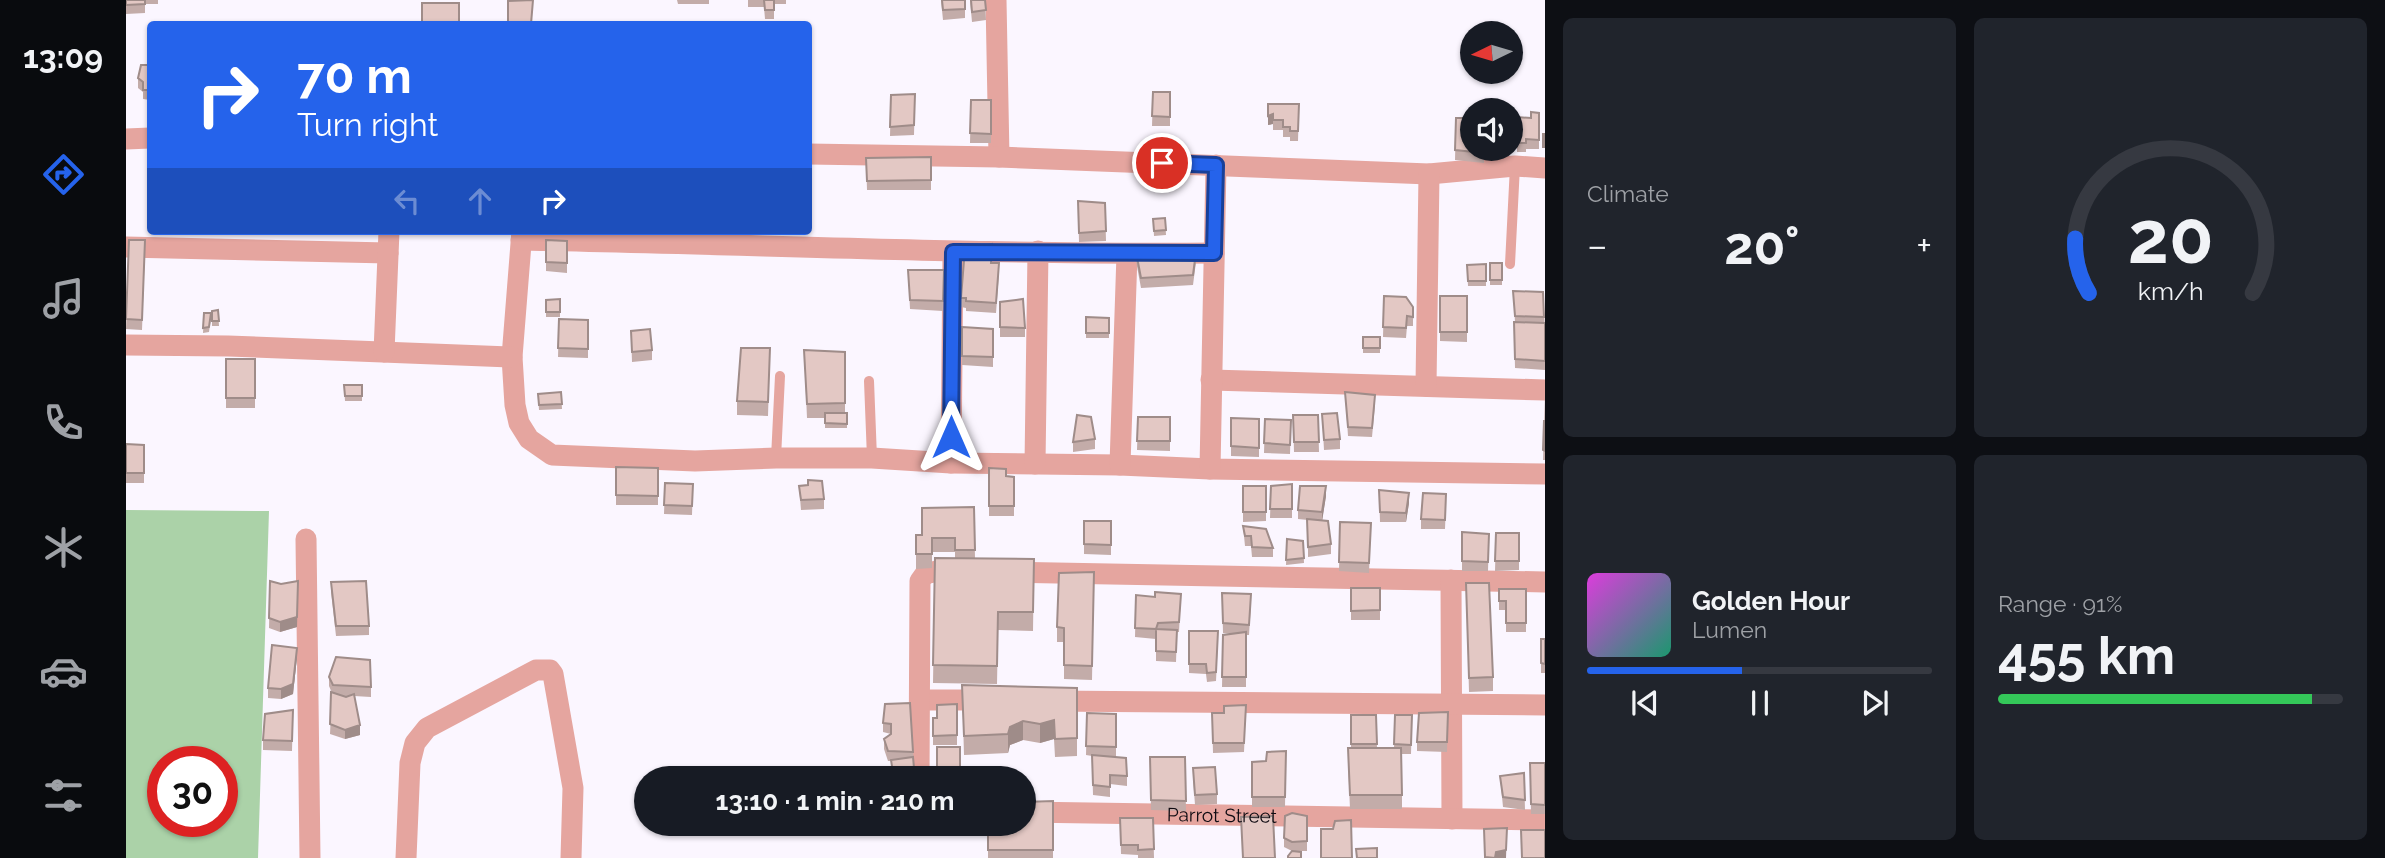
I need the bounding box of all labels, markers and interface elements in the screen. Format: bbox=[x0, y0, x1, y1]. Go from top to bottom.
north arrow bbox=[1460, 21, 1522, 84]
map controls bbox=[1460, 21, 1523, 161]
text: 13:09 bbox=[23, 38, 103, 75]
text: 70 m bbox=[297, 47, 412, 104]
icon: right bbox=[182, 49, 273, 140]
button: sound bbox=[1460, 98, 1523, 161]
text: Turn right bbox=[297, 106, 438, 143]
pin bbox=[1132, 133, 1192, 193]
icon: arrive bbox=[1143, 144, 1181, 182]
icon: directions bbox=[39, 150, 88, 199]
text: Climate bbox=[1587, 180, 1669, 207]
icon: left bbox=[388, 182, 426, 220]
icon: ahead bbox=[461, 182, 499, 220]
icon: right bbox=[534, 182, 572, 220]
text: 20 bbox=[2128, 196, 2213, 281]
text: 20° bbox=[1724, 215, 1800, 276]
text: − bbox=[1587, 223, 1607, 268]
text: + bbox=[1916, 223, 1932, 268]
icon: music bbox=[39, 274, 88, 323]
text: km/h bbox=[2138, 276, 2203, 306]
icon: phone bbox=[39, 398, 88, 447]
position arrow bbox=[914, 400, 988, 474]
icon: climate bbox=[39, 523, 88, 572]
text: Golden Hour bbox=[1692, 586, 1850, 616]
text: Range · 91% bbox=[1998, 590, 2122, 617]
text: Lumen bbox=[1692, 616, 1767, 643]
text: 455 km bbox=[1998, 625, 2175, 686]
icon: car bbox=[39, 647, 88, 696]
icon: previous bbox=[1626, 684, 1664, 722]
icon: pause bbox=[1741, 684, 1779, 722]
icon: next bbox=[1856, 684, 1894, 722]
speed limit sign: 30 bbox=[147, 746, 238, 837]
icon: filters bbox=[39, 771, 88, 820]
text: 13:10 · 1 min · 210 m bbox=[716, 786, 954, 816]
street label: Parrot Street bbox=[1167, 803, 1278, 827]

